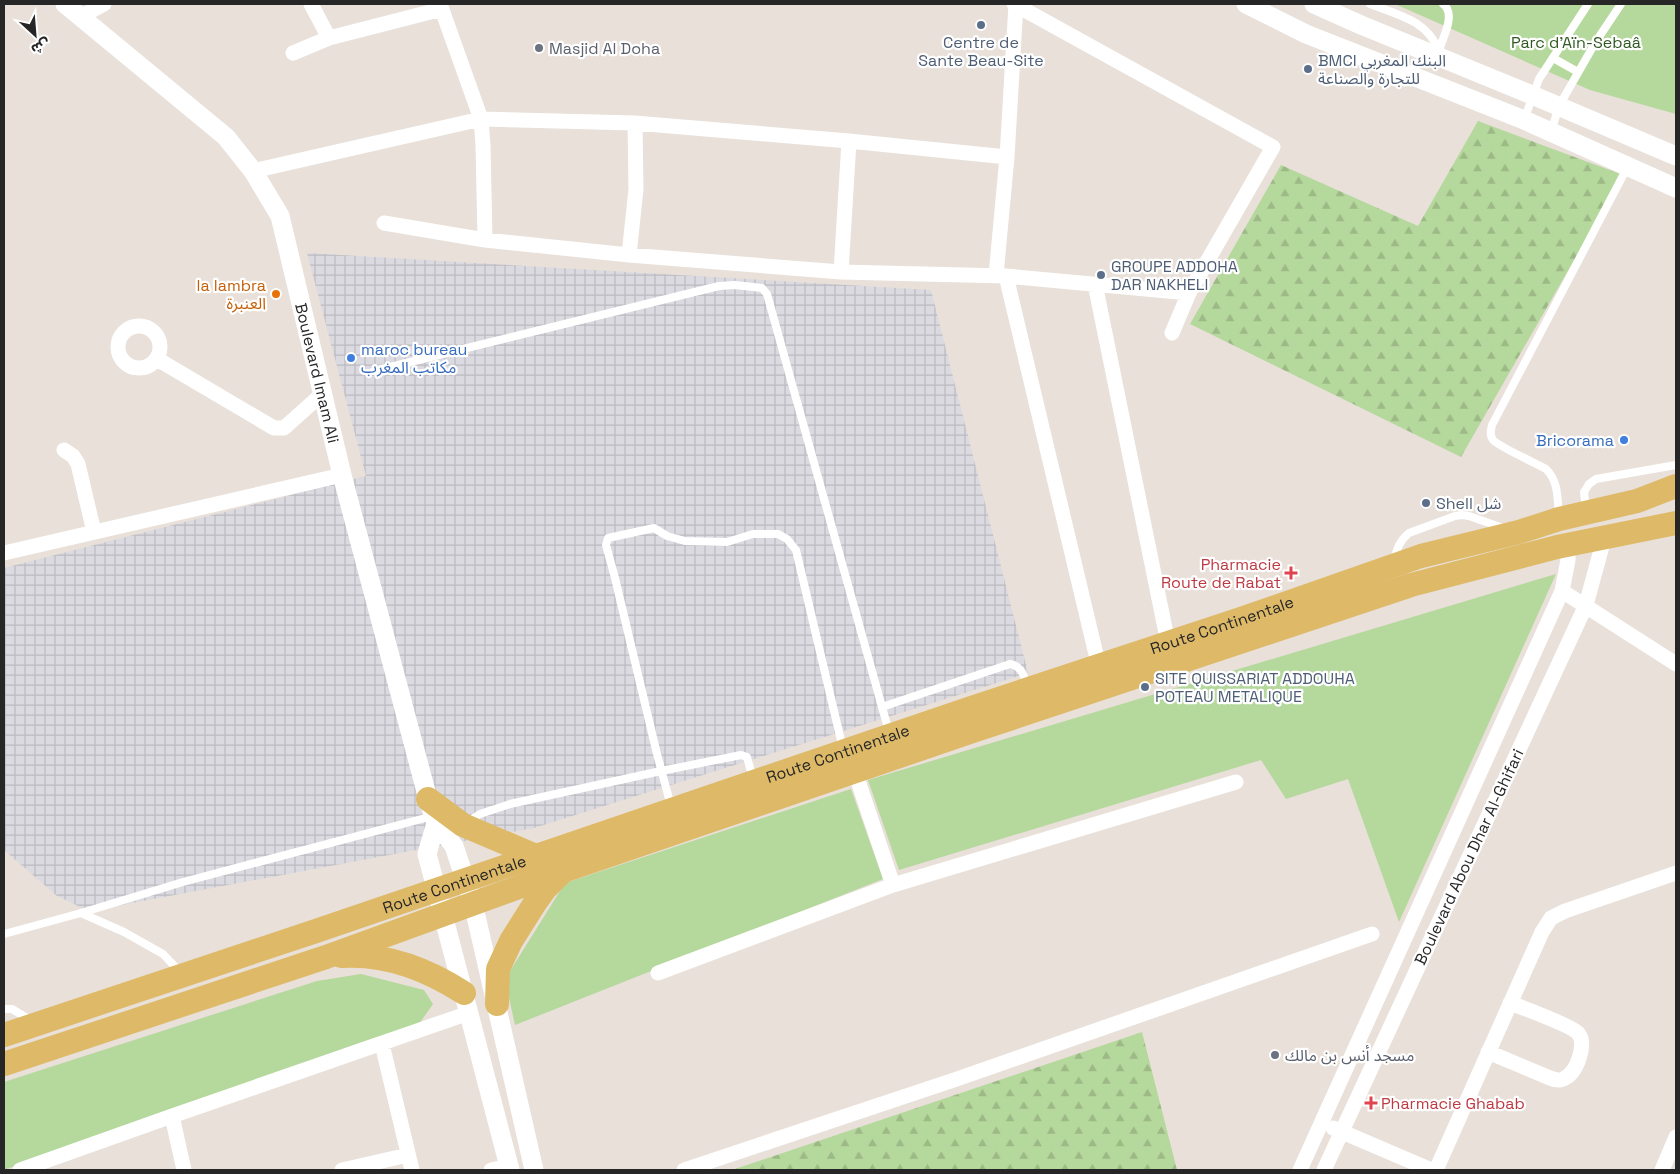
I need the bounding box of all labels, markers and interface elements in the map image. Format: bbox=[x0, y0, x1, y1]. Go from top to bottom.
north arrow bbox=[10, 10, 60, 60]
marker: Centre de Sante Beau-Site bbox=[975, 19, 987, 31]
place label: Centre de Sante Beau-Site bbox=[918, 32, 1044, 71]
park label: Parc d'Aïn-Sebaâ bbox=[1511, 32, 1641, 53]
text: ش bbox=[28, 34, 53, 59]
place label: Masjid Al Doha bbox=[549, 38, 660, 59]
marker: Masjid Al Doha bbox=[533, 42, 545, 54]
place label: BMCI البنك المغربي للتجارة والصناعة bbox=[1318, 50, 1446, 89]
marker: BMCI البنك المغربي للتجارة والصناعة bbox=[1302, 63, 1314, 75]
place label: GROUPE ADDOHA DAR NAKHELI bbox=[1111, 256, 1238, 295]
marker: GROUPE ADDOHA DAR NAKHELI bbox=[1095, 269, 1107, 281]
place label: la lambra العنبرة bbox=[197, 275, 266, 314]
marker: la lambra العنبرة bbox=[270, 288, 282, 300]
street label: Boulevard Imam Ali bbox=[291, 301, 344, 445]
place label: maroc bureau مكاتب المغرب bbox=[361, 339, 467, 378]
marker: maroc bureau مكاتب المغرب bbox=[345, 352, 357, 364]
place label: Bricorama bbox=[1536, 430, 1614, 451]
marker: Bricorama bbox=[1618, 434, 1630, 446]
place label: Shell شل bbox=[1436, 493, 1501, 514]
marker: Shell شل bbox=[1420, 497, 1432, 509]
place label: Pharmacie Route de Rabat bbox=[1161, 554, 1281, 593]
marker: Pharmacie Route de Rabat bbox=[1285, 567, 1297, 579]
street label: Route Continentale bbox=[1147, 591, 1296, 659]
place label: SITE QUISSARIAT ADDOUHA POTEAU METALIQUE bbox=[1155, 668, 1355, 707]
marker: SITE QUISSARIAT ADDOUHA POTEAU METALIQUE bbox=[1139, 681, 1151, 693]
street label: Route Continentale bbox=[763, 719, 912, 788]
street label: Boulevard Abou Dhar Al-Ghifari bbox=[1410, 746, 1528, 968]
street label: Route Continentale bbox=[380, 850, 529, 918]
place label: مسجد أنس بن مالك bbox=[1285, 1045, 1414, 1066]
marker: مسجد أنس بن مالك bbox=[1269, 1049, 1281, 1061]
place label: Pharmacie Ghabab bbox=[1381, 1093, 1525, 1114]
marker: Pharmacie Ghabab bbox=[1365, 1097, 1377, 1109]

